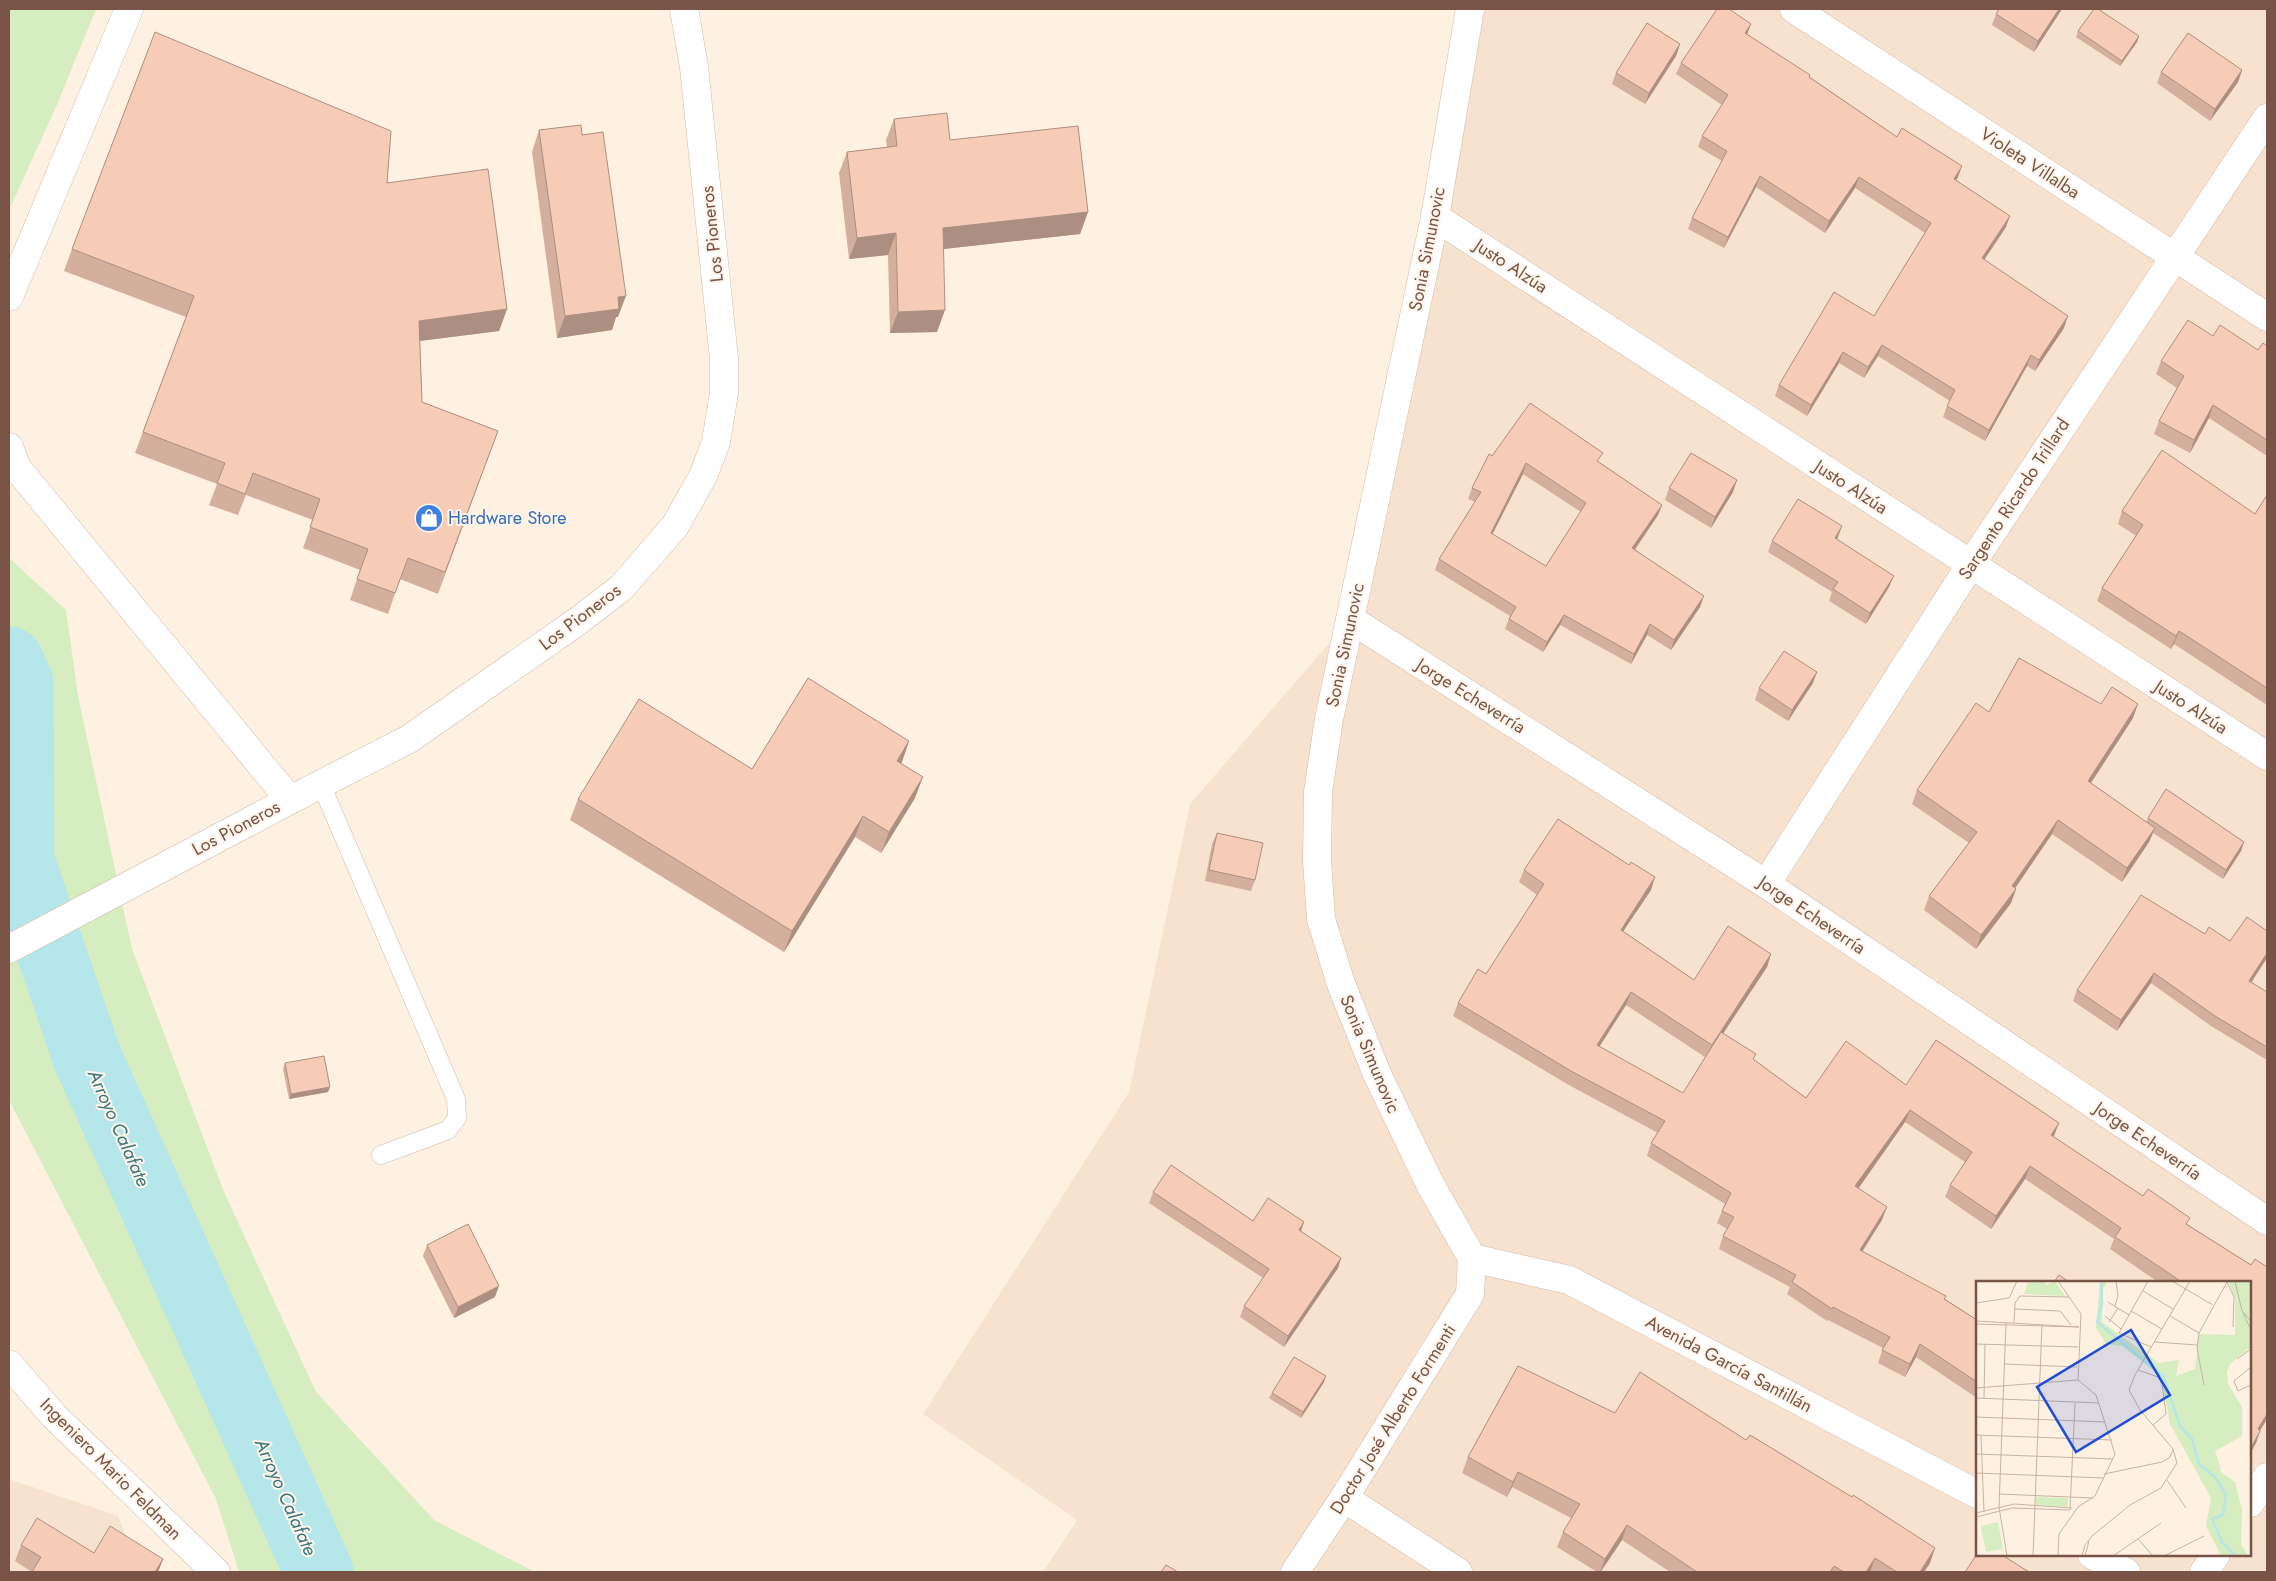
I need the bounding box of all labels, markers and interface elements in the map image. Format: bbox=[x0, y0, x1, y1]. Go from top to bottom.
street label: Violeta Villalba bbox=[1975, 121, 2085, 205]
street label: Los Pioneros bbox=[694, 185, 730, 283]
street label: Sonia Simunovic bbox=[1402, 185, 1452, 313]
street label: Justo Alzúa bbox=[1467, 231, 1553, 300]
street label: Sargento Ricardo Trillard bbox=[1952, 413, 2076, 585]
street label: Justo Alzúa bbox=[1807, 452, 1893, 521]
shop icon: Hardware Store bbox=[414, 503, 444, 533]
place label: Hardware Store bbox=[448, 505, 567, 531]
street label: Los Pioneros bbox=[534, 578, 626, 656]
street label: Sonia Simunovic bbox=[1319, 581, 1371, 709]
street label: Jorge Echeverría bbox=[1410, 651, 1531, 740]
street label: Justo Alzúa bbox=[2147, 672, 2233, 741]
street label: Los Pioneros bbox=[187, 794, 285, 862]
street label: Jorge Echeverría bbox=[1751, 868, 1871, 961]
street label: Sonia Simunovic bbox=[1333, 991, 1407, 1117]
water label: Arroyo Calafate bbox=[81, 1064, 157, 1191]
street label: Jorge Echeverría bbox=[2087, 1094, 2207, 1187]
inset map bbox=[1976, 1281, 2251, 1556]
street label: Avenida García Santillán bbox=[1641, 1309, 1817, 1419]
street label: Doctor José Alberto Formenti bbox=[1324, 1319, 1462, 1519]
street label: Ingeniero Mario Feldman bbox=[34, 1392, 188, 1546]
water label: Arroyo Calafate bbox=[248, 1433, 324, 1560]

